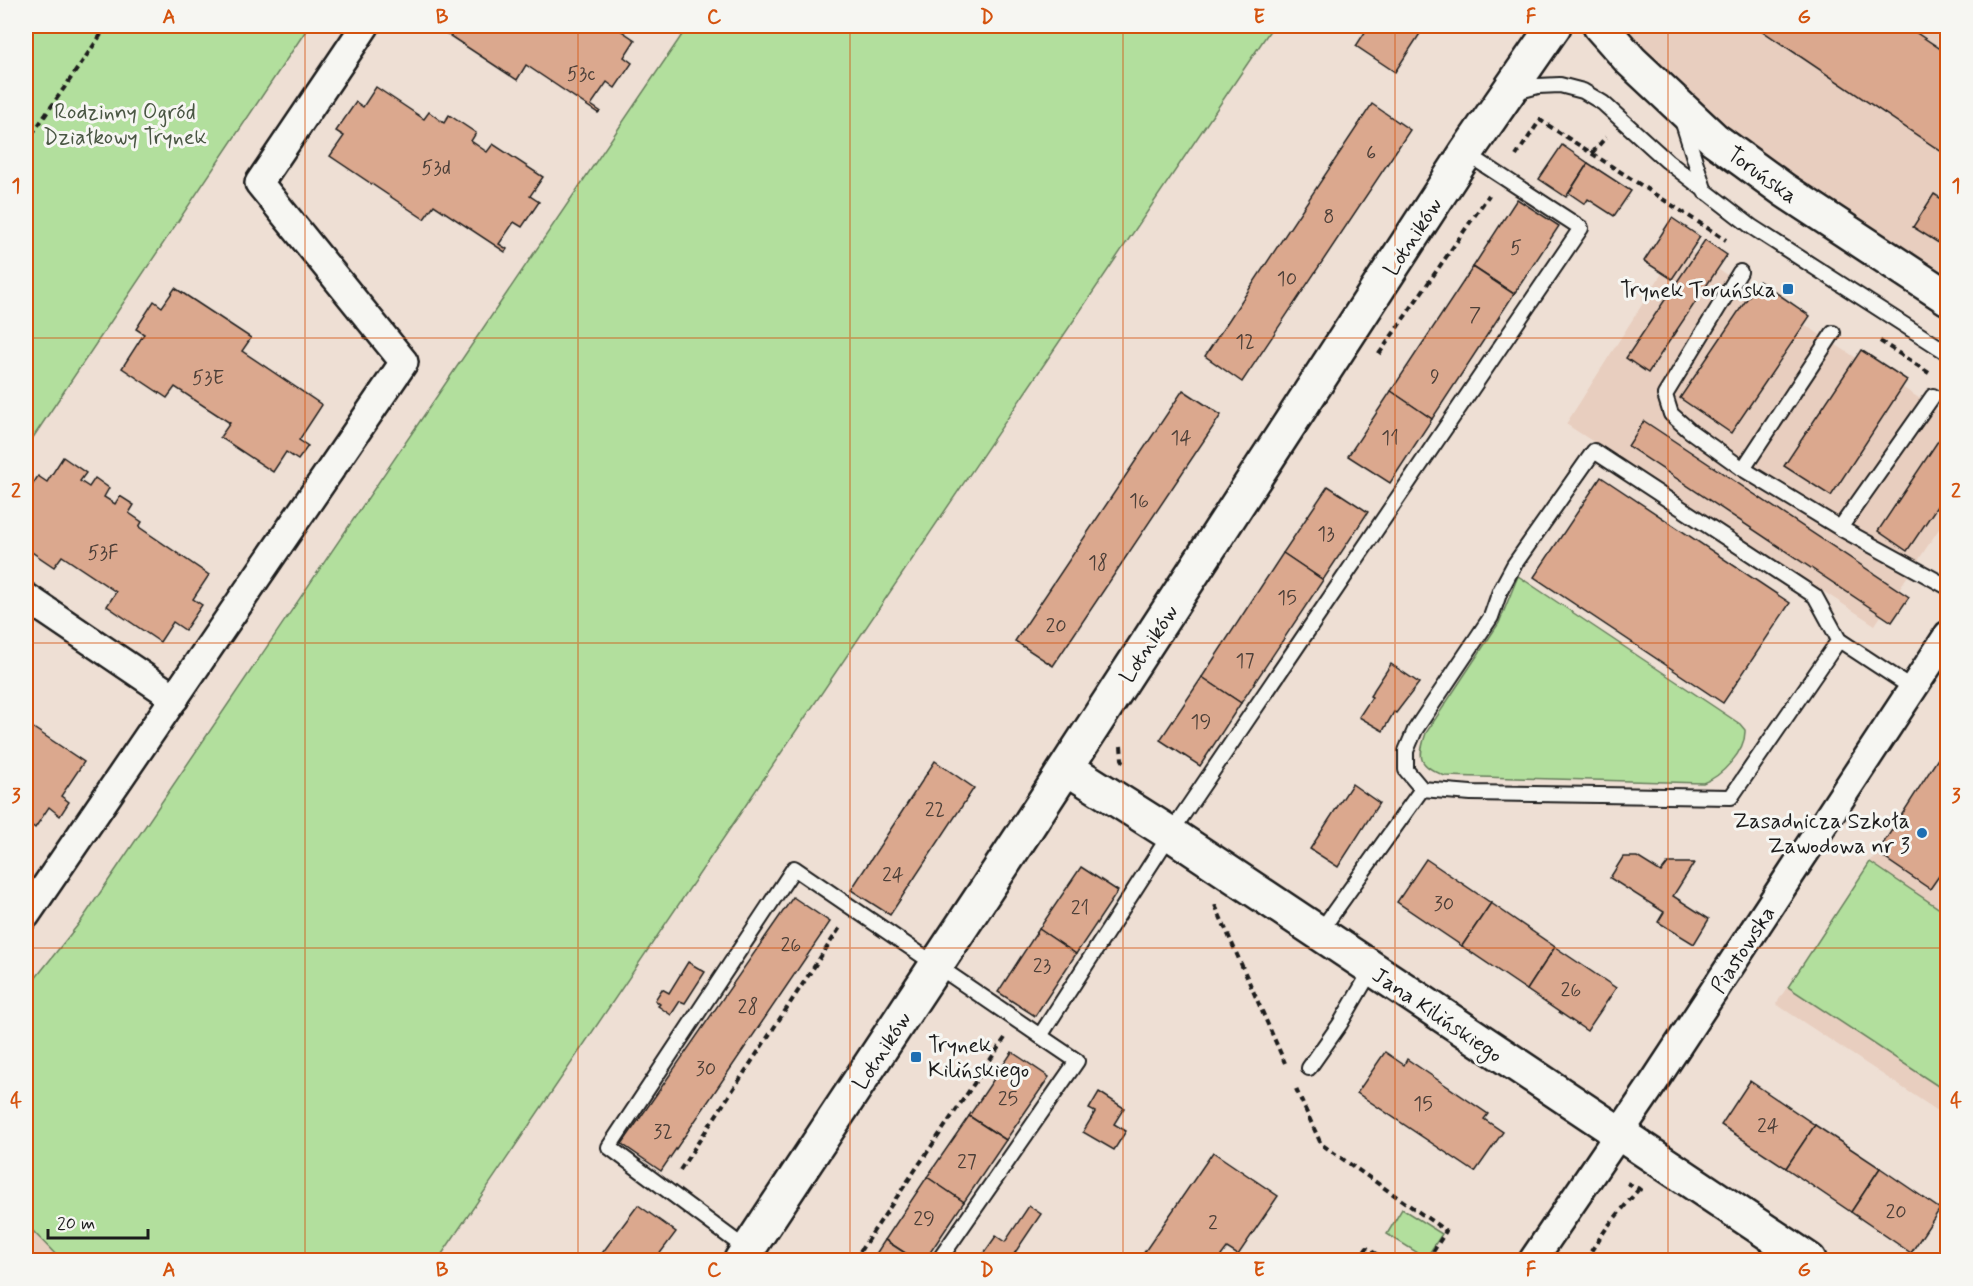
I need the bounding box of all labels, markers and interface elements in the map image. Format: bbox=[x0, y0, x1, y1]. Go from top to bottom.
text: A bbox=[162, 4, 176, 31]
text: B bbox=[436, 4, 449, 31]
text: C bbox=[707, 4, 722, 31]
text: D bbox=[980, 4, 994, 31]
text: E bbox=[1253, 4, 1265, 31]
text: F bbox=[1526, 4, 1537, 31]
text: G bbox=[1797, 4, 1811, 31]
house number: 53c bbox=[567, 61, 595, 88]
park label: Rodzinny Ogród Działkowy Trynek bbox=[43, 99, 207, 152]
house number: 6 bbox=[1366, 140, 1376, 167]
street label: Toruńska bbox=[1721, 141, 1803, 211]
house number: 53d bbox=[421, 155, 451, 182]
text: 1 bbox=[12, 173, 20, 200]
text: 1 bbox=[1952, 173, 1960, 200]
street label: Lotników bbox=[1378, 193, 1449, 282]
house number: 8 bbox=[1323, 204, 1335, 231]
house number: 5 bbox=[1510, 235, 1522, 262]
house number: 10 bbox=[1277, 266, 1297, 293]
place label: Trynek Toruńska bbox=[1620, 277, 1776, 305]
marker: Trynek Toruńska bbox=[1781, 282, 1795, 296]
house number: 7 bbox=[1469, 302, 1481, 329]
house number: 12 bbox=[1235, 329, 1255, 356]
house number: 9 bbox=[1430, 364, 1440, 391]
house number: 53E bbox=[192, 365, 224, 392]
house number: 14 bbox=[1170, 425, 1192, 452]
house number: 11 bbox=[1381, 425, 1399, 452]
text: 2 bbox=[11, 478, 21, 505]
text: 2 bbox=[1951, 478, 1961, 505]
house number: 16 bbox=[1129, 488, 1149, 515]
house number: 13 bbox=[1317, 521, 1335, 548]
house number: 53F bbox=[87, 540, 119, 567]
house number: 18 bbox=[1088, 550, 1108, 577]
house number: 15 bbox=[1277, 585, 1297, 612]
street label: Lotników bbox=[1114, 600, 1185, 689]
house number: 20 bbox=[1045, 613, 1067, 640]
house number: 17 bbox=[1236, 648, 1255, 675]
house number: 19 bbox=[1191, 709, 1211, 736]
text: 3 bbox=[11, 783, 21, 810]
text: 3 bbox=[1951, 783, 1961, 810]
house number: 22 bbox=[925, 797, 945, 824]
place label: Zasadnicza Szkoła Zawodowa nr 3 bbox=[1733, 808, 1910, 861]
marker: Zasadnicza Szkoła Zawodowa nr 3 bbox=[1915, 826, 1929, 840]
house number: 24 bbox=[882, 862, 904, 889]
house number: 30 bbox=[1434, 891, 1454, 918]
house number: 21 bbox=[1071, 895, 1089, 922]
street label: Piastowska bbox=[1705, 901, 1782, 999]
house number: 26 bbox=[781, 932, 801, 959]
house number: 23 bbox=[1033, 953, 1051, 980]
street label: Jana Kilińskiego bbox=[1365, 962, 1507, 1072]
house number: 26 bbox=[1561, 977, 1581, 1004]
house number: 28 bbox=[738, 994, 758, 1021]
street label: Lotników bbox=[847, 1007, 918, 1096]
place label: Trynek Kilińskiego bbox=[928, 1032, 1029, 1088]
marker: Trynek Kilińskiego bbox=[909, 1050, 923, 1064]
house number: 30 bbox=[696, 1056, 716, 1083]
house number: 25 bbox=[998, 1086, 1018, 1113]
text: 4 bbox=[10, 1088, 22, 1115]
text: 4 bbox=[1950, 1088, 1962, 1115]
house number: 15 bbox=[1413, 1091, 1433, 1118]
house number: 24 bbox=[1757, 1113, 1779, 1140]
house number: 32 bbox=[653, 1119, 673, 1146]
house number: 27 bbox=[957, 1149, 977, 1176]
house number: 20 bbox=[1885, 1199, 1907, 1226]
scale bar bbox=[48, 1202, 148, 1240]
house number: 29 bbox=[913, 1206, 935, 1233]
house number: 2 bbox=[1208, 1210, 1218, 1237]
text: 20 m bbox=[57, 1212, 95, 1236]
text: A bbox=[162, 1257, 176, 1284]
text: B bbox=[436, 1257, 449, 1284]
text: C bbox=[707, 1257, 722, 1284]
text: D bbox=[980, 1257, 994, 1284]
text: E bbox=[1253, 1257, 1265, 1284]
text: F bbox=[1526, 1257, 1537, 1284]
text: G bbox=[1797, 1257, 1811, 1284]

